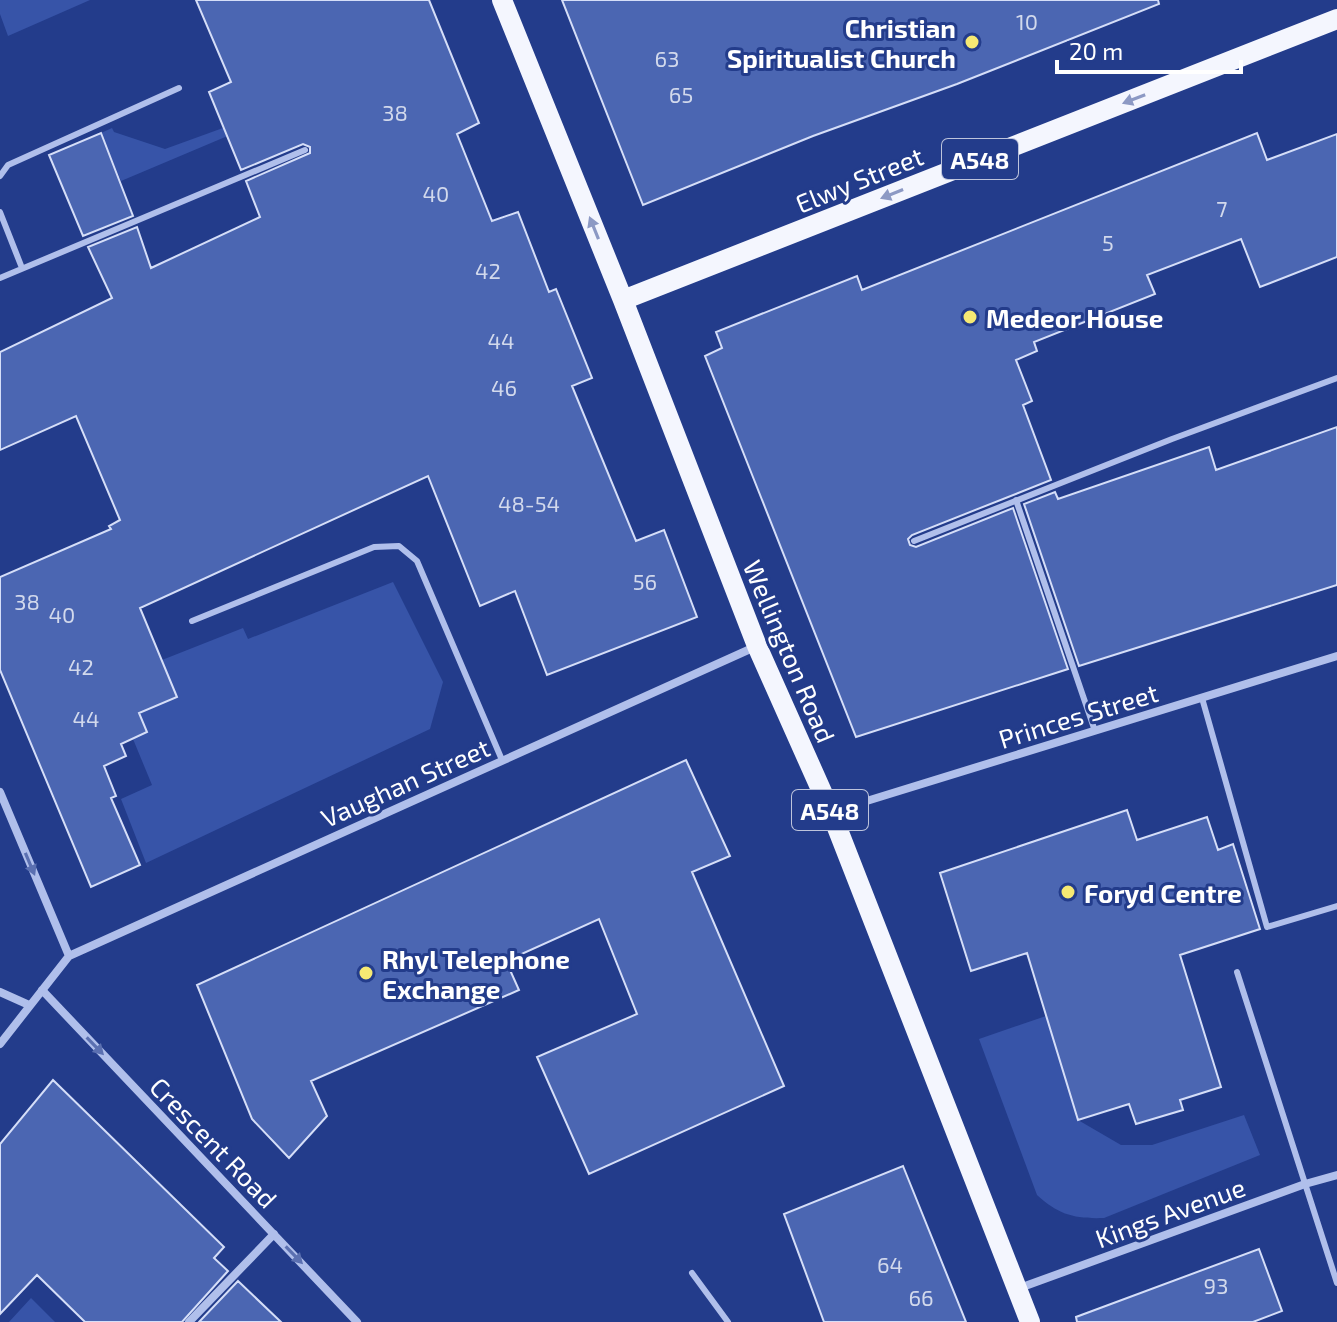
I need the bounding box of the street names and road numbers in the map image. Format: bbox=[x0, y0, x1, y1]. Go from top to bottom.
street label: Elwy Street bbox=[791, 139, 927, 219]
road number: A548 bbox=[942, 139, 1018, 179]
street label: Wellington Road bbox=[738, 555, 842, 747]
street label: Princes Street bbox=[995, 676, 1162, 754]
street label: Vaughan Street bbox=[316, 731, 494, 833]
road number: A548 bbox=[792, 790, 868, 830]
street label: Crescent Road bbox=[144, 1070, 284, 1214]
street label: Kings Avenue bbox=[1091, 1171, 1249, 1253]

